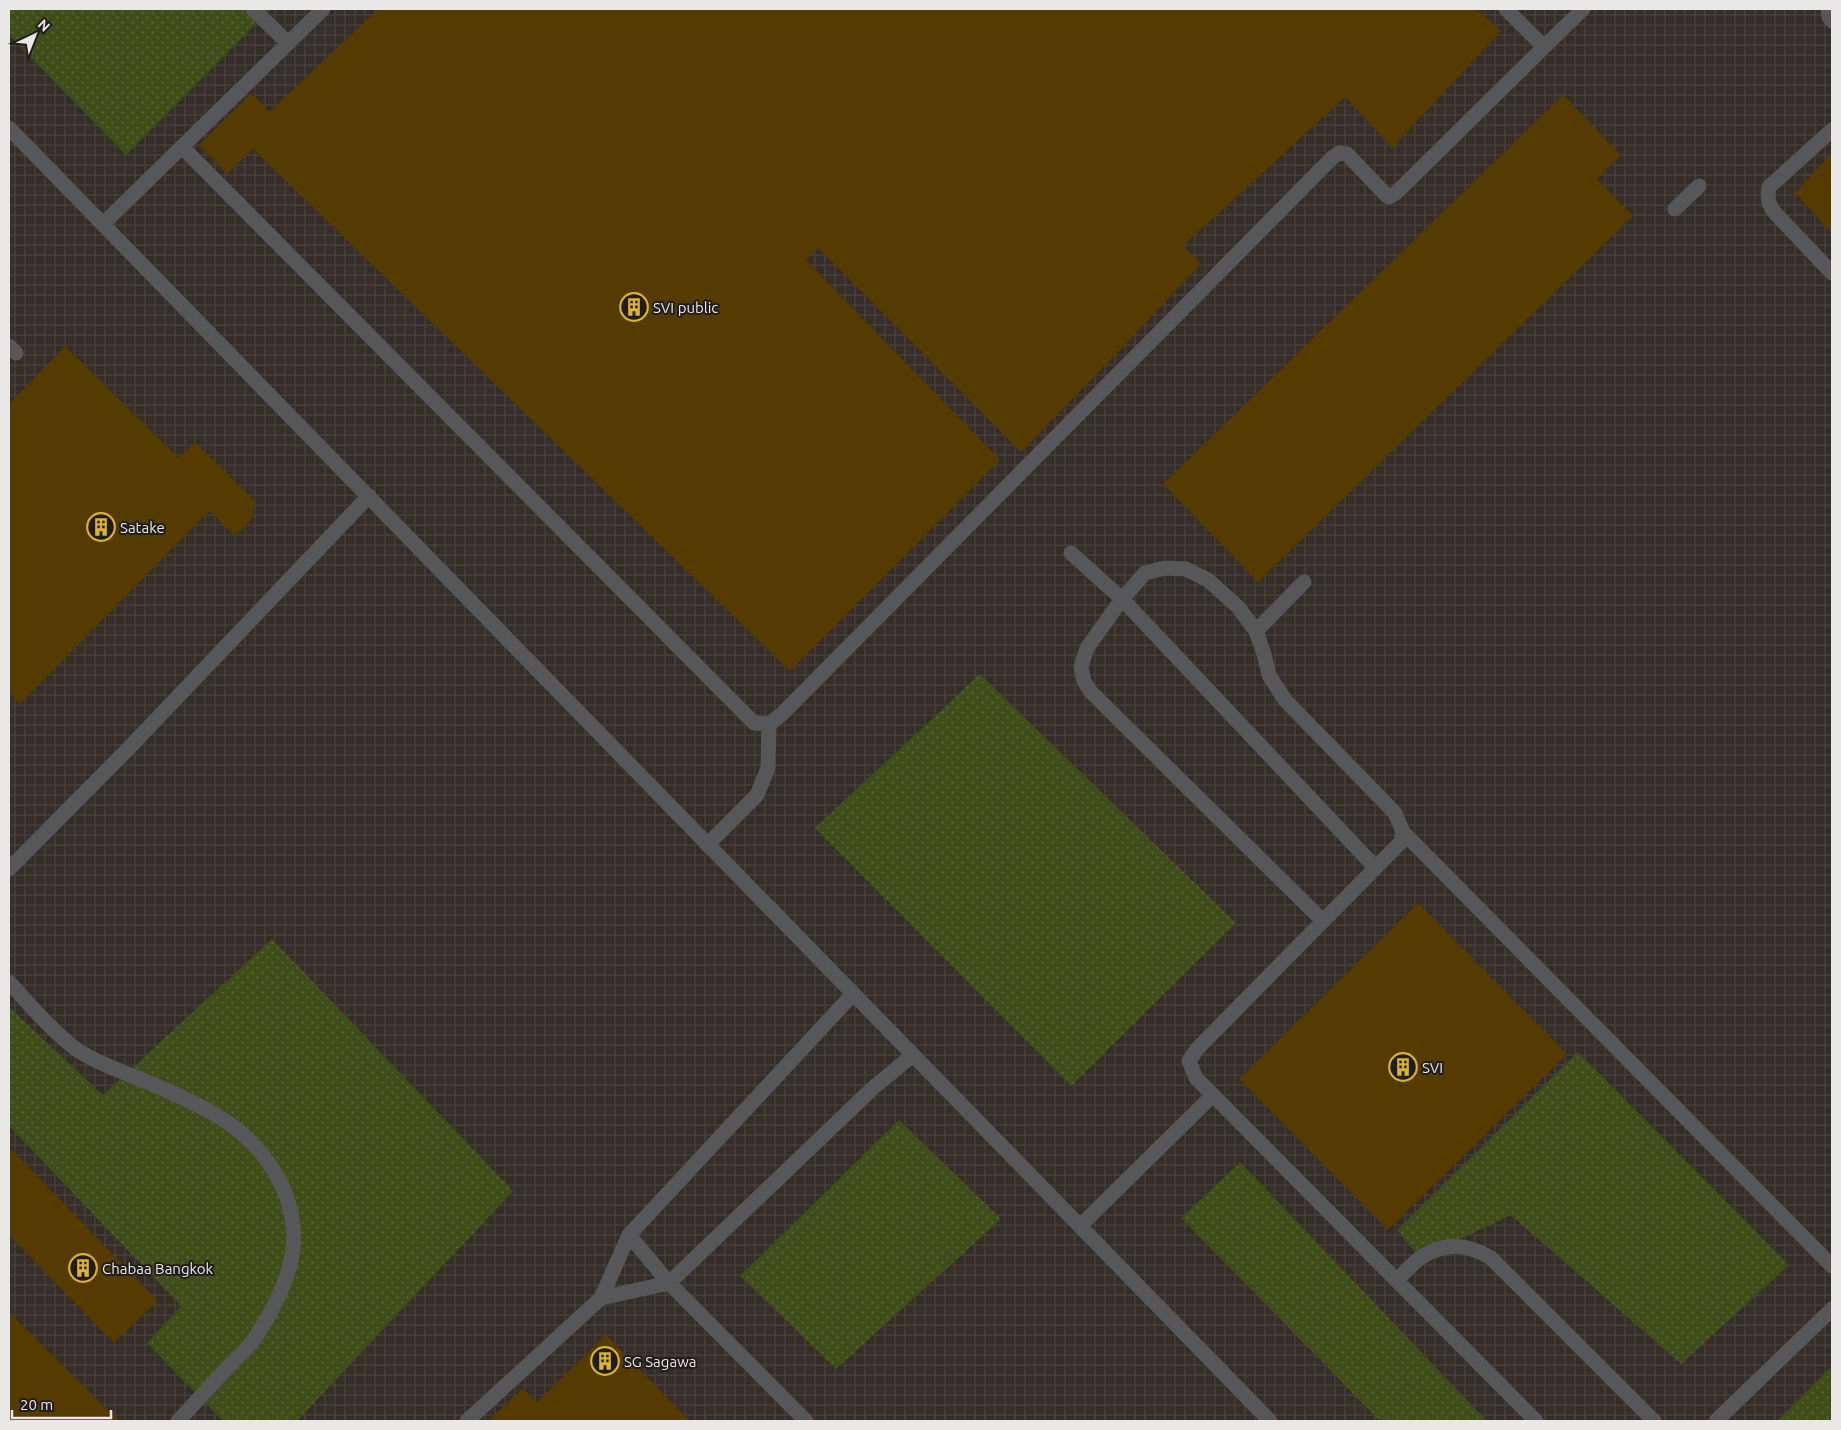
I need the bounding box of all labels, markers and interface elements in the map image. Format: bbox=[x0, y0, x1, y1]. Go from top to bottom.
north arrow bbox=[10, 10, 60, 60]
text: N bbox=[35, 16, 53, 35]
building icon: SVI public bbox=[619, 292, 649, 322]
place label: SVI public bbox=[653, 299, 718, 316]
building icon: Satake bbox=[86, 512, 116, 542]
place label: Satake bbox=[120, 519, 165, 536]
building icon: SVI bbox=[1388, 1052, 1418, 1082]
place label: SVI bbox=[1422, 1059, 1443, 1076]
building icon: Chabaa Bangkok bbox=[68, 1253, 98, 1283]
place label: Chabaa Bangkok bbox=[102, 1260, 214, 1277]
building icon: SG Sagawa bbox=[590, 1346, 620, 1376]
place label: SG Sagawa bbox=[624, 1353, 696, 1370]
scale bar bbox=[12, 1388, 111, 1420]
text: 20 m bbox=[20, 1396, 53, 1413]

